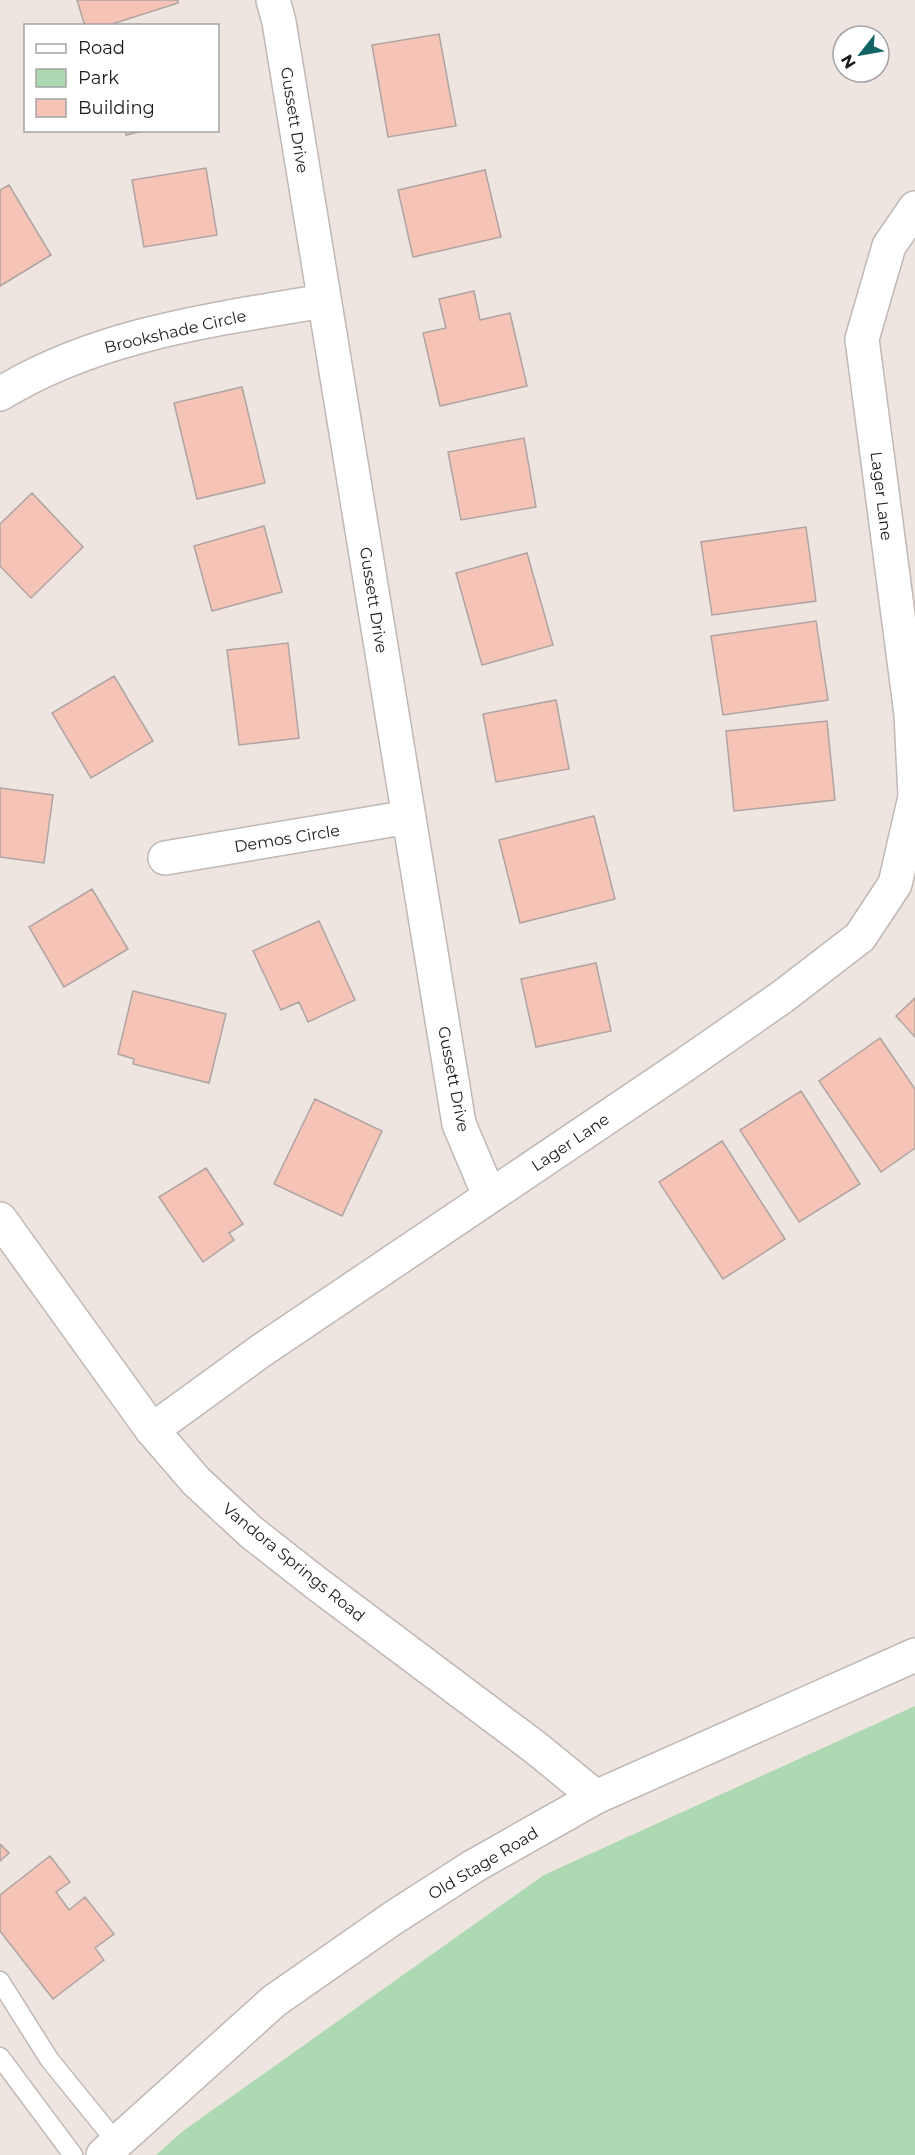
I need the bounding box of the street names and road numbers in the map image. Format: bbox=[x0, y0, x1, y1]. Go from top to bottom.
street label: Gussett Drive bbox=[277, 66, 312, 175]
street label: Brookshade Circle bbox=[102, 306, 248, 357]
street label: Lager Lane bbox=[867, 451, 896, 542]
street label: Gussett Drive bbox=[356, 546, 391, 655]
street label: Demos Circle bbox=[233, 821, 341, 856]
street label: Gussett Drive bbox=[434, 1025, 473, 1134]
street label: Lager Lane bbox=[528, 1110, 613, 1175]
street label: Vandora Springs Road bbox=[219, 1499, 369, 1626]
street label: Old Stage Road bbox=[425, 1823, 542, 1904]

